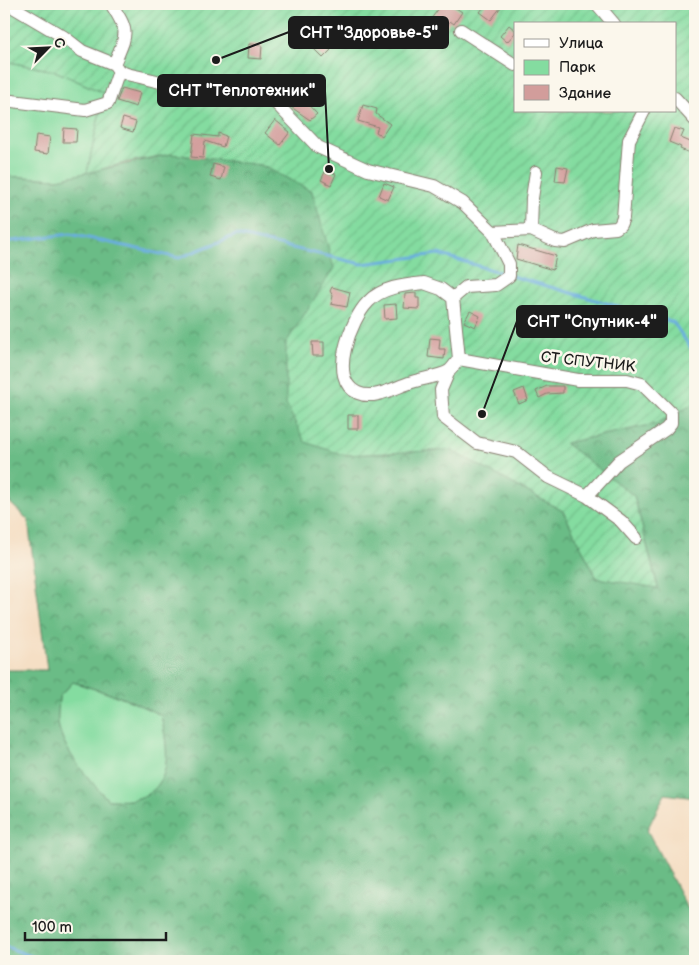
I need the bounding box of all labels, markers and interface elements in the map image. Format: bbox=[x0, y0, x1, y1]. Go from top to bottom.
callout: СНТ "Здоровье-5" bbox=[289, 17, 448, 48]
north arrow bbox=[22, 22, 72, 72]
legend bbox=[514, 22, 676, 112]
text: СНТ "Здоровье-5" bbox=[300, 24, 438, 43]
text: Улица bbox=[559, 34, 604, 53]
text: С bbox=[50, 35, 69, 51]
text: Парк bbox=[559, 58, 596, 77]
callout: СНТ "Теплотехник" bbox=[158, 75, 325, 106]
text: СНТ "Теплотехник" bbox=[169, 82, 315, 101]
text: Здание bbox=[559, 84, 611, 103]
callout: СНТ "Спутник-4" bbox=[517, 306, 667, 337]
text: СНТ "Спутник-4" bbox=[527, 313, 657, 332]
street label: СТ СПУТНИК bbox=[540, 348, 636, 376]
scale bar bbox=[25, 910, 166, 942]
text: 100 m bbox=[32, 918, 72, 937]

